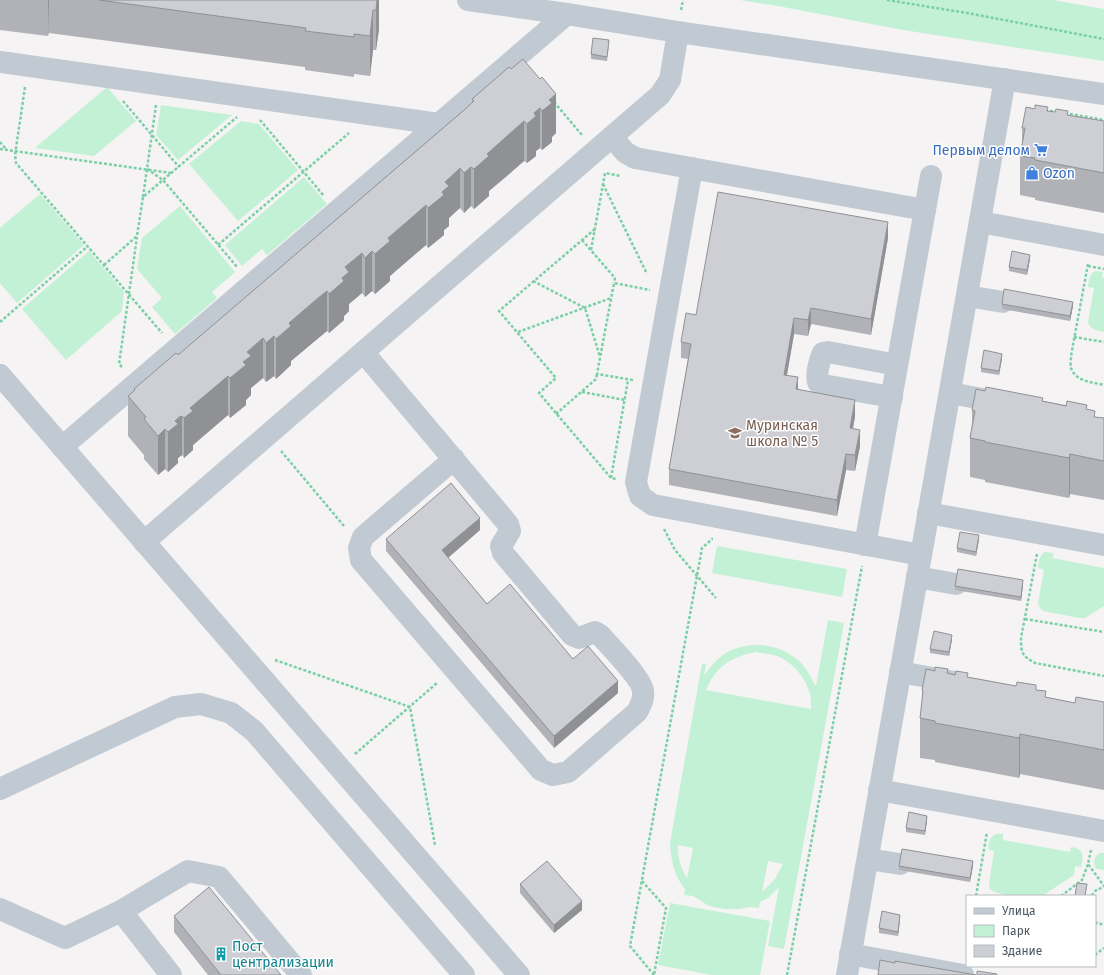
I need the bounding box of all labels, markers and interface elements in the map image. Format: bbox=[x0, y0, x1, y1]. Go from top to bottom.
place label: Первым делом bbox=[932, 142, 1030, 159]
supermarket icon: Первым делом bbox=[1033, 142, 1049, 158]
shop icon: Ozon bbox=[1024, 165, 1040, 181]
place label: Ozon bbox=[1043, 165, 1075, 182]
place label: Муринская школа № 5 bbox=[746, 417, 818, 450]
school or university icon: Муринская школа № 5 bbox=[727, 425, 743, 441]
legend bbox=[966, 895, 1096, 967]
text: Улица bbox=[1002, 904, 1036, 918]
text: Парк bbox=[1002, 924, 1031, 938]
place label: Пост централизации bbox=[232, 938, 334, 971]
text: Здание bbox=[1002, 944, 1042, 958]
building icon: Пост централизации bbox=[213, 946, 229, 962]

